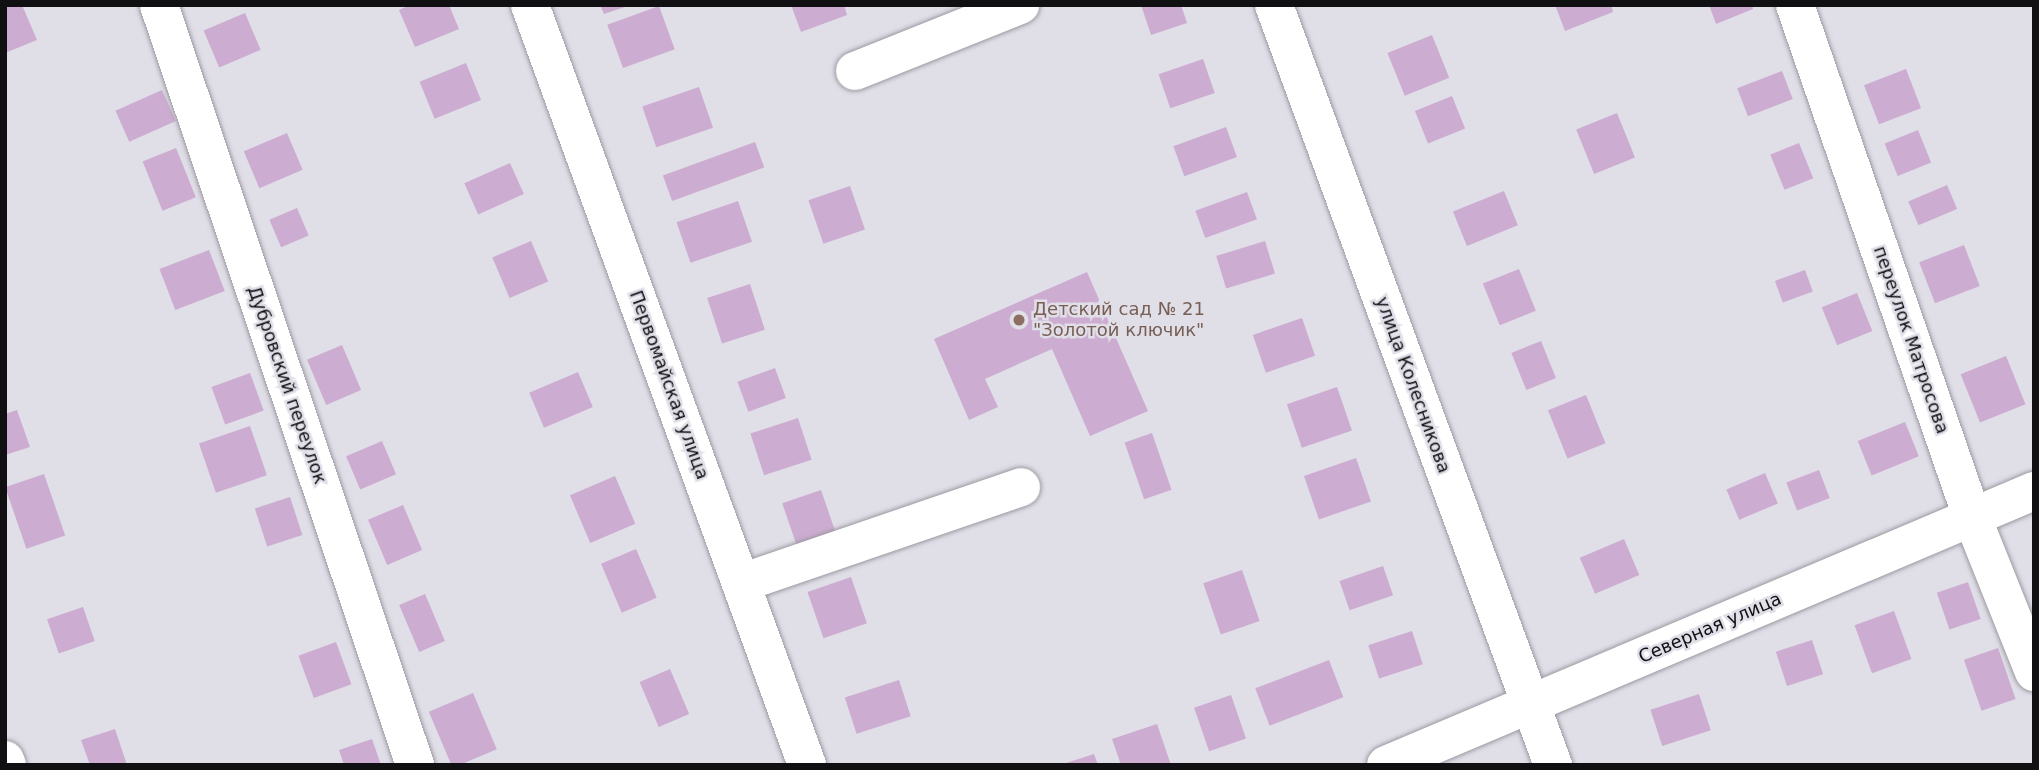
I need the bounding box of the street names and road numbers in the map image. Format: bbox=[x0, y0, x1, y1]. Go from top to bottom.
street label: переулок Матросова bbox=[1869, 243, 1953, 437]
street label: Дубровский переулок bbox=[243, 283, 331, 487]
street label: Первомайская улица bbox=[625, 288, 713, 482]
street label: улица Колесникова bbox=[1371, 294, 1455, 476]
street label: Северная улица bbox=[1635, 588, 1785, 668]

